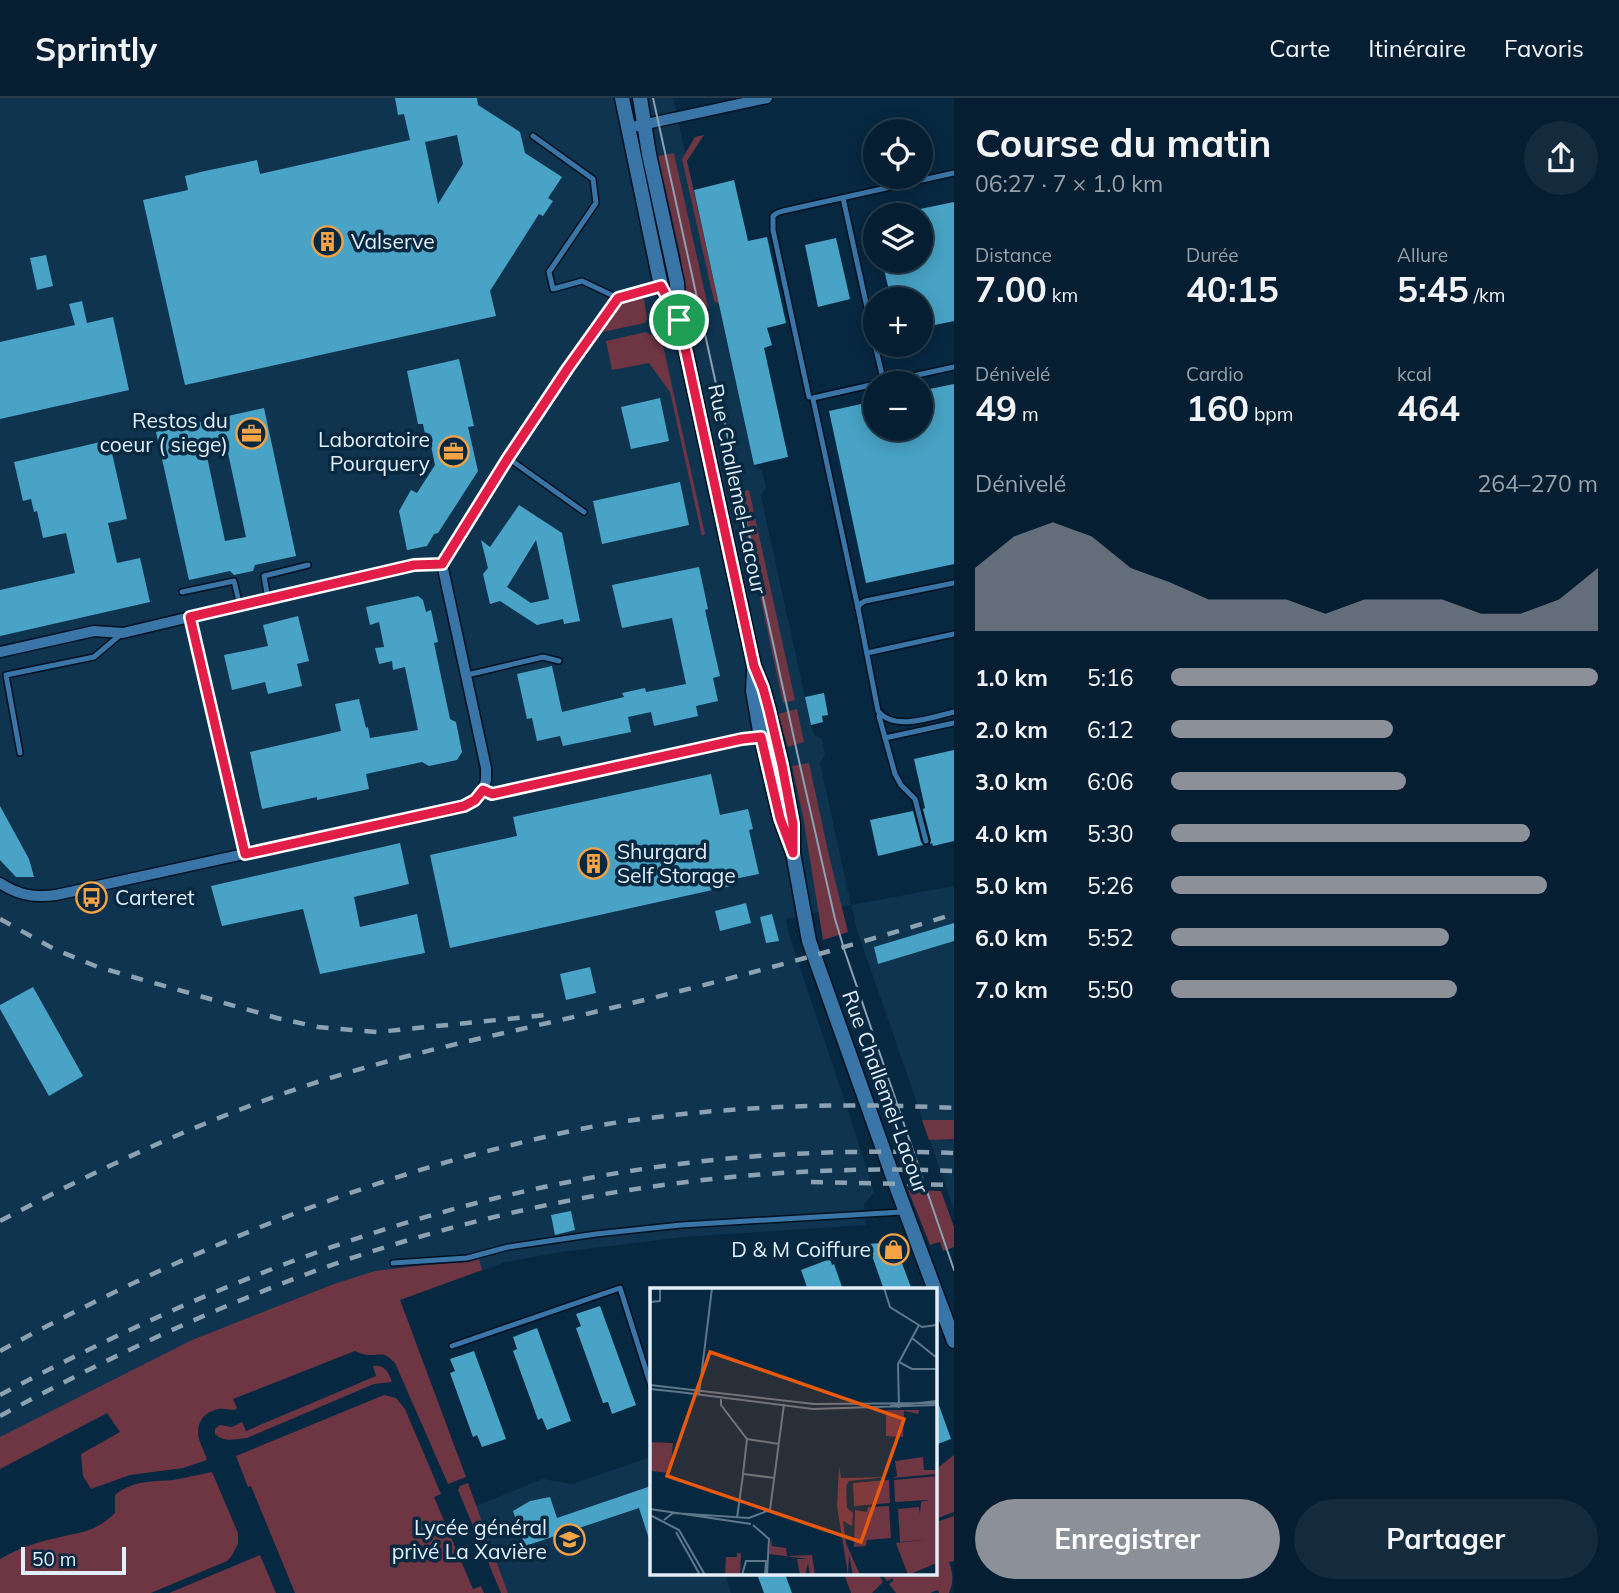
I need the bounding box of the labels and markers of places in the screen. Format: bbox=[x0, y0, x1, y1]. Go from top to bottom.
building icon: Valserve bbox=[311, 225, 345, 259]
place label: Valserve bbox=[351, 228, 435, 254]
pin bbox=[649, 290, 709, 350]
place label: Restos du coeur ( siege) bbox=[100, 407, 228, 457]
office icon: Restos du coeur ( siege) bbox=[234, 416, 268, 450]
place label: Laboratoire Pourquery bbox=[318, 426, 430, 476]
office icon: Laboratoire Pourquery bbox=[436, 435, 470, 469]
place label: Shurgard Self Storage bbox=[617, 838, 736, 888]
building icon: Shurgard Self Storage bbox=[577, 847, 611, 881]
bus stop icon: Carteret bbox=[75, 881, 109, 915]
place label: Carteret bbox=[115, 884, 195, 910]
shop icon: D & M Coiffure bbox=[877, 1233, 911, 1267]
place label: D & M Coiffure bbox=[731, 1236, 871, 1262]
place label: Lycée général privé La Xavière bbox=[392, 1514, 547, 1564]
school or university icon: Lycée général privé La Xavière bbox=[553, 1523, 587, 1557]

